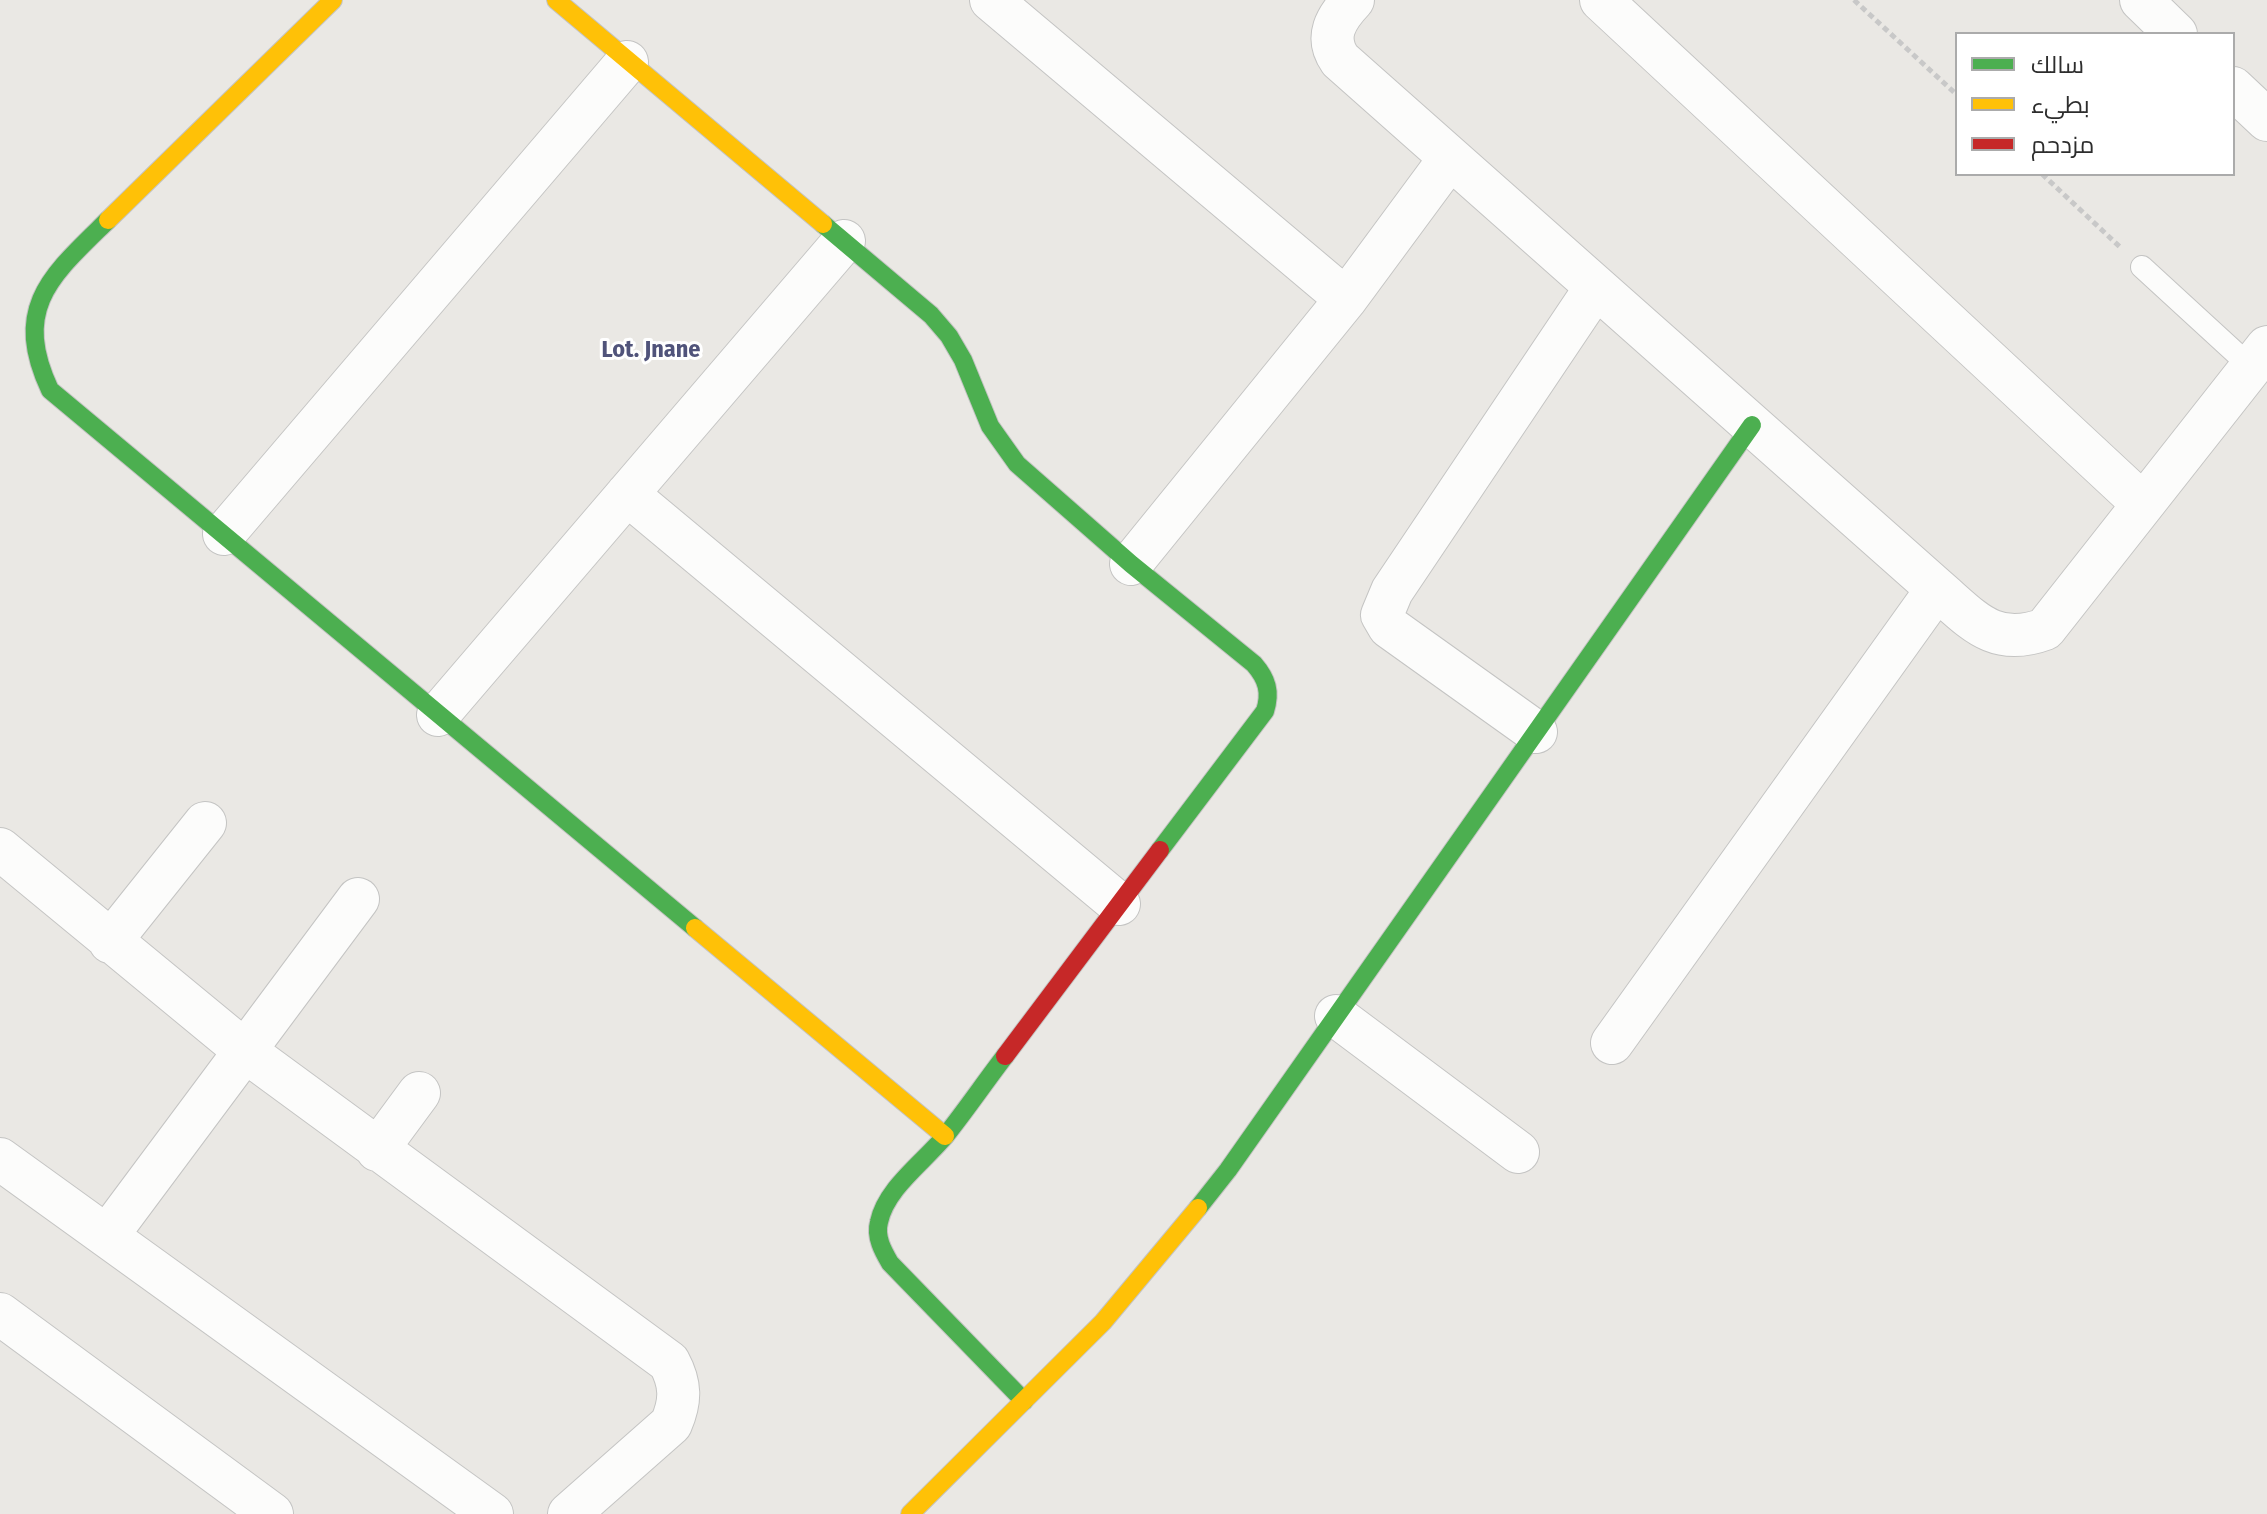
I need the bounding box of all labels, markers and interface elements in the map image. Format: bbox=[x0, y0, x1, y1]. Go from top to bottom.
legend bbox=[1955, 32, 2235, 176]
text: سالك bbox=[2031, 51, 2084, 79]
text: بطيء bbox=[2031, 91, 2090, 119]
text: مزدحم bbox=[2031, 131, 2094, 159]
district label: Lot. Jnane bbox=[602, 336, 700, 364]

